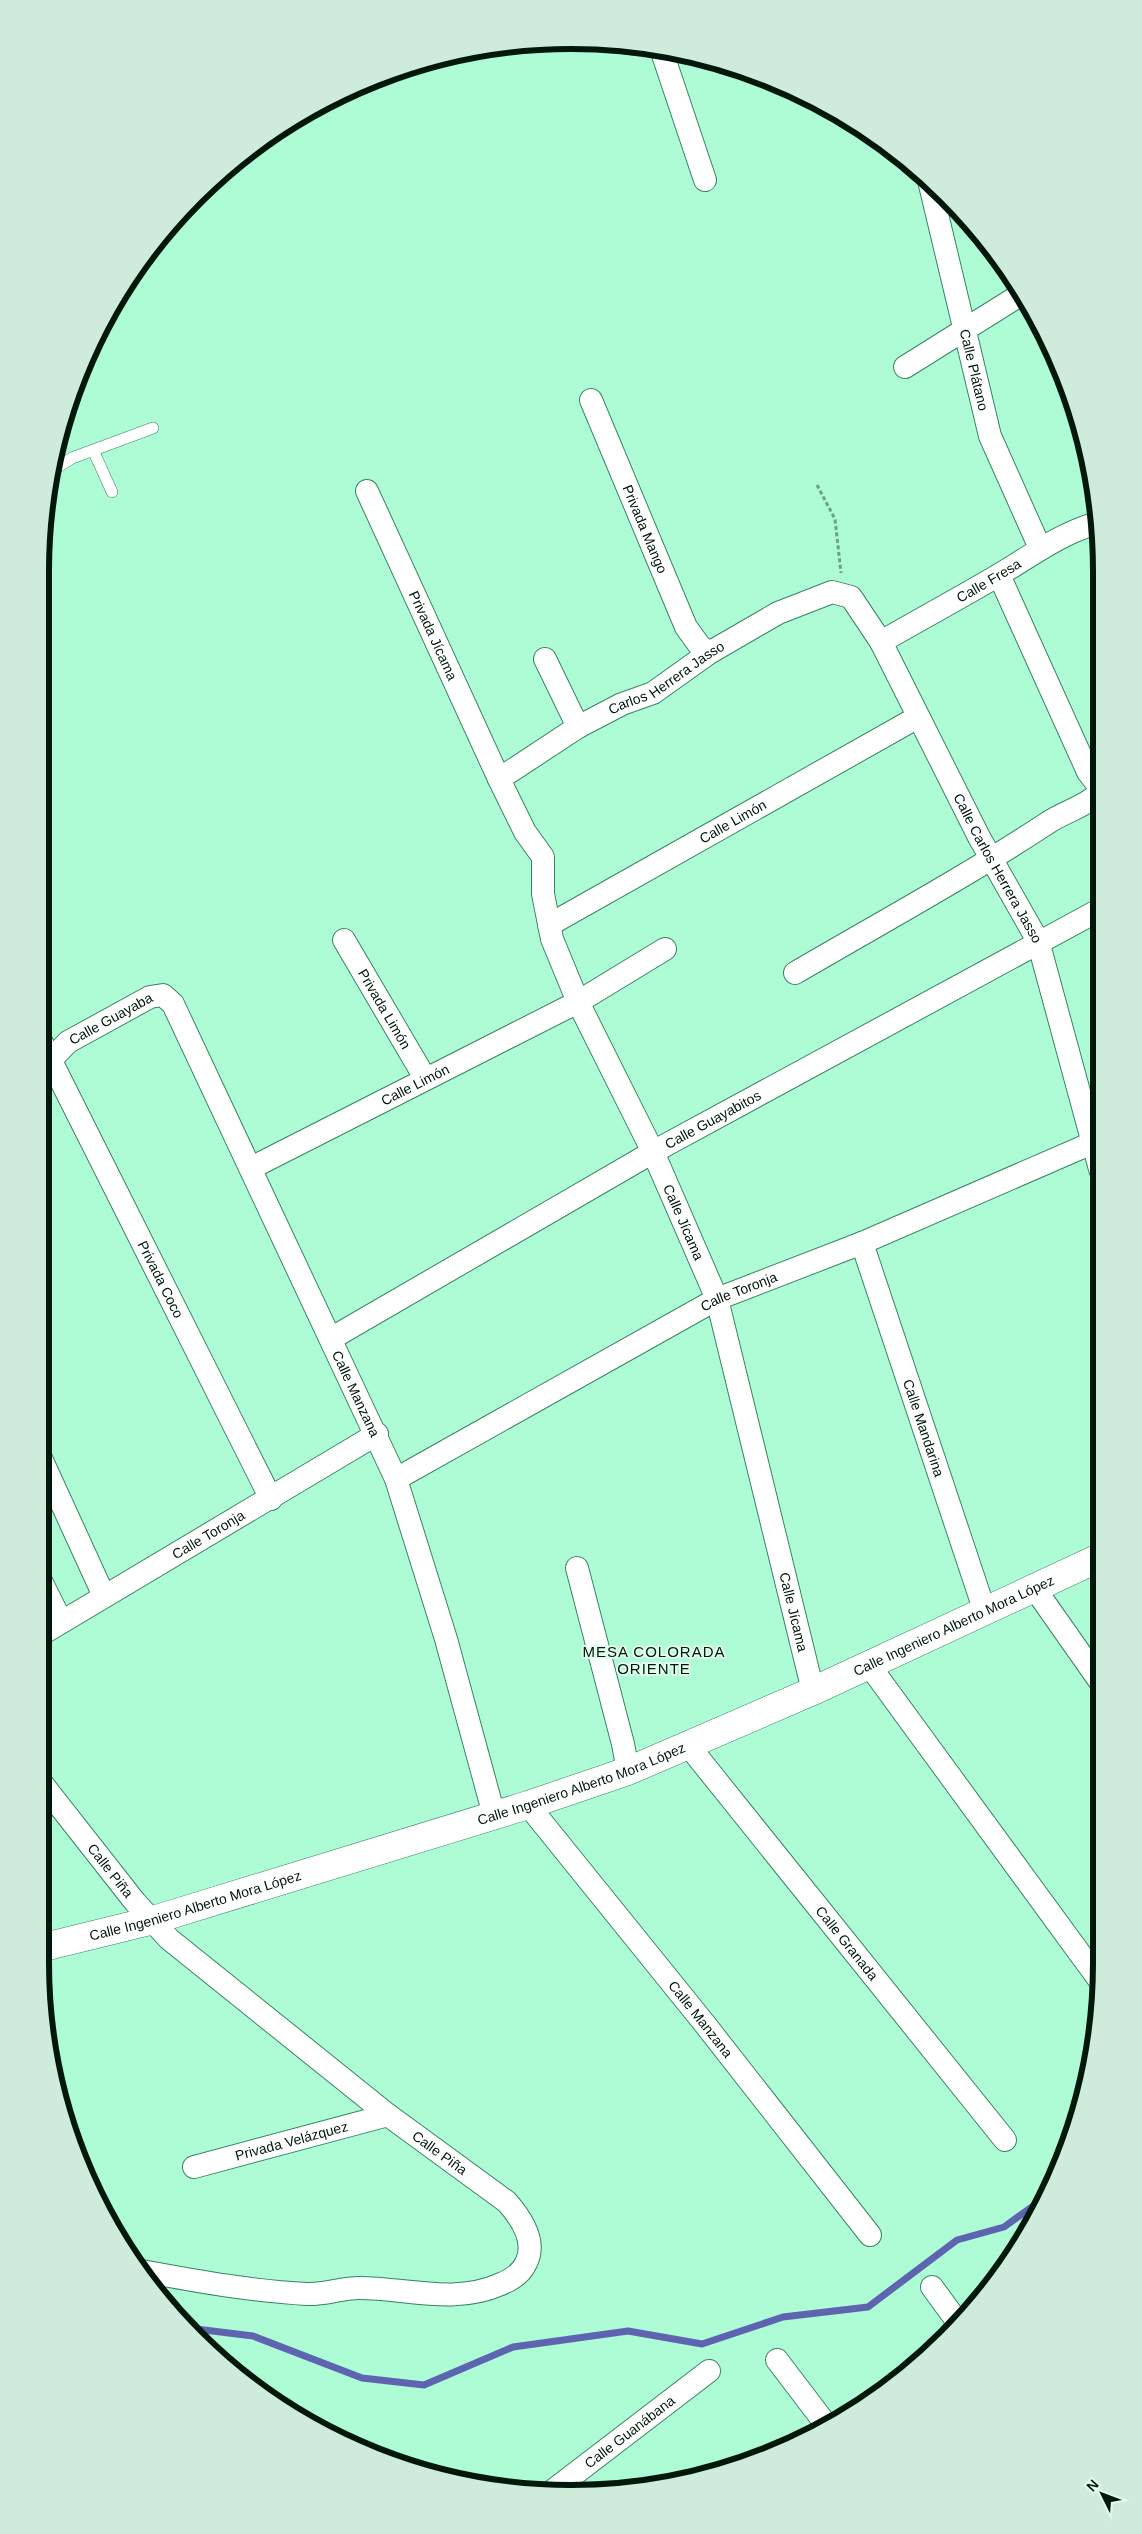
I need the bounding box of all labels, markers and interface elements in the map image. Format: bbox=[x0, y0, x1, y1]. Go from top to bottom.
street label: Calle Plátano bbox=[957, 327, 992, 412]
street label: Privada Mango bbox=[619, 483, 671, 576]
street label: Calle Fresa bbox=[954, 555, 1024, 606]
street label: Privada Jícama bbox=[406, 588, 461, 683]
street label: Carlos Herrera Jasso bbox=[605, 638, 727, 718]
street label: Calle Carlos Herrera Jasso bbox=[950, 791, 1046, 946]
street label: Calle Limón bbox=[697, 796, 769, 847]
street label: Privada Limón bbox=[355, 966, 414, 1052]
street label: Calle Guayaba bbox=[66, 989, 155, 1048]
street label: Calle Limón bbox=[378, 1061, 452, 1109]
street label: Calle Guayabitos bbox=[662, 1087, 764, 1152]
street label: Calle Jícama bbox=[660, 1182, 707, 1263]
street label: Privada Coco bbox=[135, 1238, 187, 1321]
street label: Calle Toronja bbox=[698, 1268, 780, 1315]
street label: Calle Manzana bbox=[329, 1348, 383, 1440]
street label: Calle Mandarina bbox=[900, 1377, 947, 1479]
street label: Calle Toronja bbox=[169, 1507, 248, 1562]
street label: Calle Jícama bbox=[776, 1571, 811, 1653]
street label: Calle Ingeniero Alberto Mora López bbox=[851, 1572, 1057, 1679]
district label: MESA COLORADA ORIENTE bbox=[582, 1643, 726, 1677]
street label: Calle Ingeniero Alberto Mora López bbox=[475, 1739, 688, 1828]
street label: Calle Piña bbox=[84, 1841, 137, 1901]
street label: Calle Ingeniero Alberto Mora López bbox=[88, 1867, 303, 1944]
street label: Calle Granada bbox=[812, 1903, 882, 1984]
street label: Calle Manzana bbox=[665, 1978, 736, 2061]
street label: Privada Velázquez bbox=[233, 2118, 350, 2164]
street label: Calle Piña bbox=[409, 2127, 470, 2178]
street label: Calle Guanábana bbox=[581, 2392, 678, 2471]
north arrow bbox=[1077, 2469, 1127, 2519]
text: N bbox=[1083, 2476, 1102, 2494]

